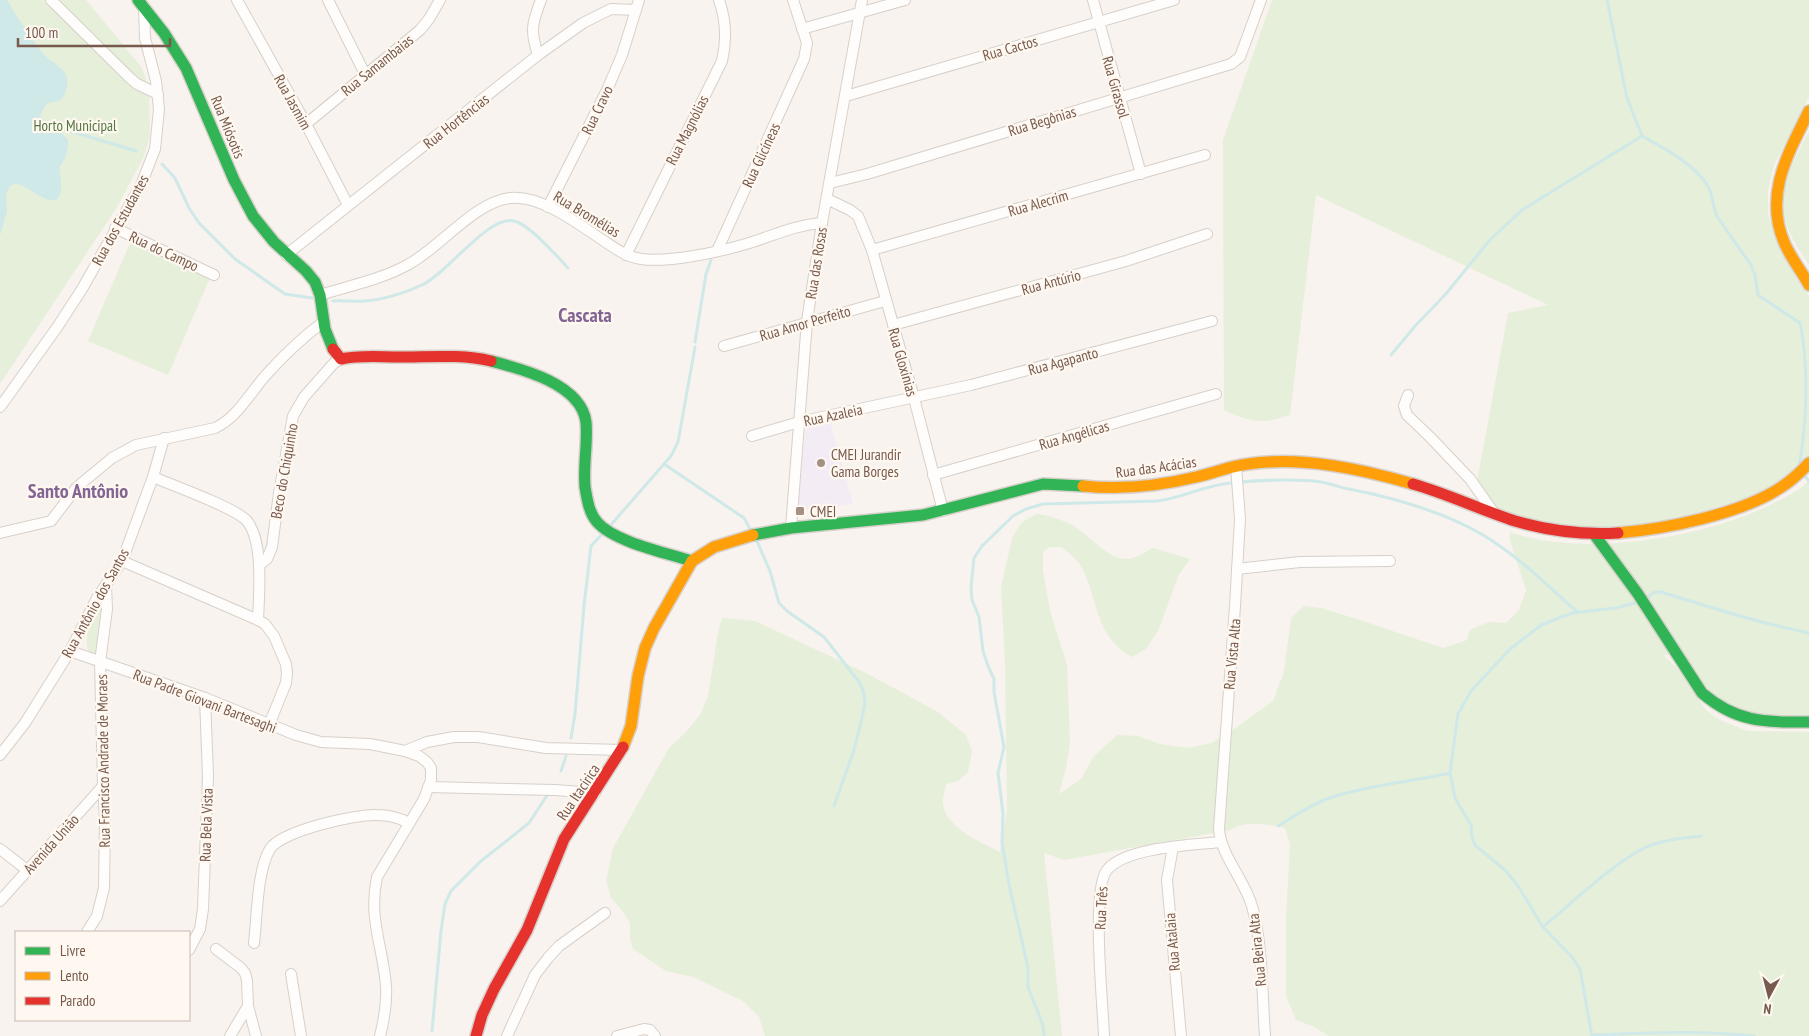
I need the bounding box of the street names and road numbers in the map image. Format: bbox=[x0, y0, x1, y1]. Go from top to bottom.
street label: Rua Samambaias bbox=[337, 30, 417, 100]
street label: Rua Cactos bbox=[980, 31, 1040, 65]
street label: Rua Girassol bbox=[1098, 54, 1134, 121]
street label: Rua Jasmim bbox=[270, 71, 316, 133]
street label: Rua Cravo bbox=[577, 82, 617, 138]
street label: Rua Hortências bbox=[419, 89, 493, 153]
street label: Rua Magnólias bbox=[661, 92, 713, 168]
street label: Rua Miósotis bbox=[207, 93, 249, 161]
street label: Rua Begônias bbox=[1006, 102, 1078, 140]
street label: Rua Glicíneas bbox=[738, 120, 784, 190]
street label: Rua dos Estudantes bbox=[87, 171, 153, 269]
street label: Rua Alecrim bbox=[1006, 185, 1070, 221]
street label: Rua Bromélias bbox=[550, 187, 624, 241]
street label: Rua das Rosas bbox=[801, 226, 831, 300]
street label: Rua do Campo bbox=[126, 227, 202, 275]
street label: Rua Antúrio bbox=[1019, 265, 1083, 299]
street label: Rua Amor Perfeito bbox=[757, 301, 853, 345]
street label: Rua Gloxínias bbox=[884, 326, 922, 398]
street label: Rua Agapanto bbox=[1026, 343, 1100, 379]
street label: Rua Azaleia bbox=[802, 400, 864, 430]
street label: Rua Angélicas bbox=[1037, 416, 1111, 454]
street label: Beco do Chiquinho bbox=[266, 422, 302, 520]
street label: Rua das Acácias bbox=[1114, 452, 1198, 482]
street label: Rua Antônio dos Santos bbox=[57, 545, 133, 661]
street label: Rua Vista Alta bbox=[1219, 618, 1245, 690]
street label: Rua Padre Giovani Bartesaghi bbox=[131, 665, 279, 737]
street label: Rua Francisco Andrade de Moraes bbox=[92, 674, 114, 848]
street label: Rua Itacirica bbox=[552, 760, 604, 824]
street label: Rua Bela Vista bbox=[195, 788, 217, 862]
street label: Avenida União bbox=[19, 810, 83, 878]
street label: Rua Três bbox=[1090, 886, 1112, 930]
street label: Rua Atalaia bbox=[1160, 912, 1184, 972]
street label: Rua Beira Alta bbox=[1244, 913, 1270, 987]

